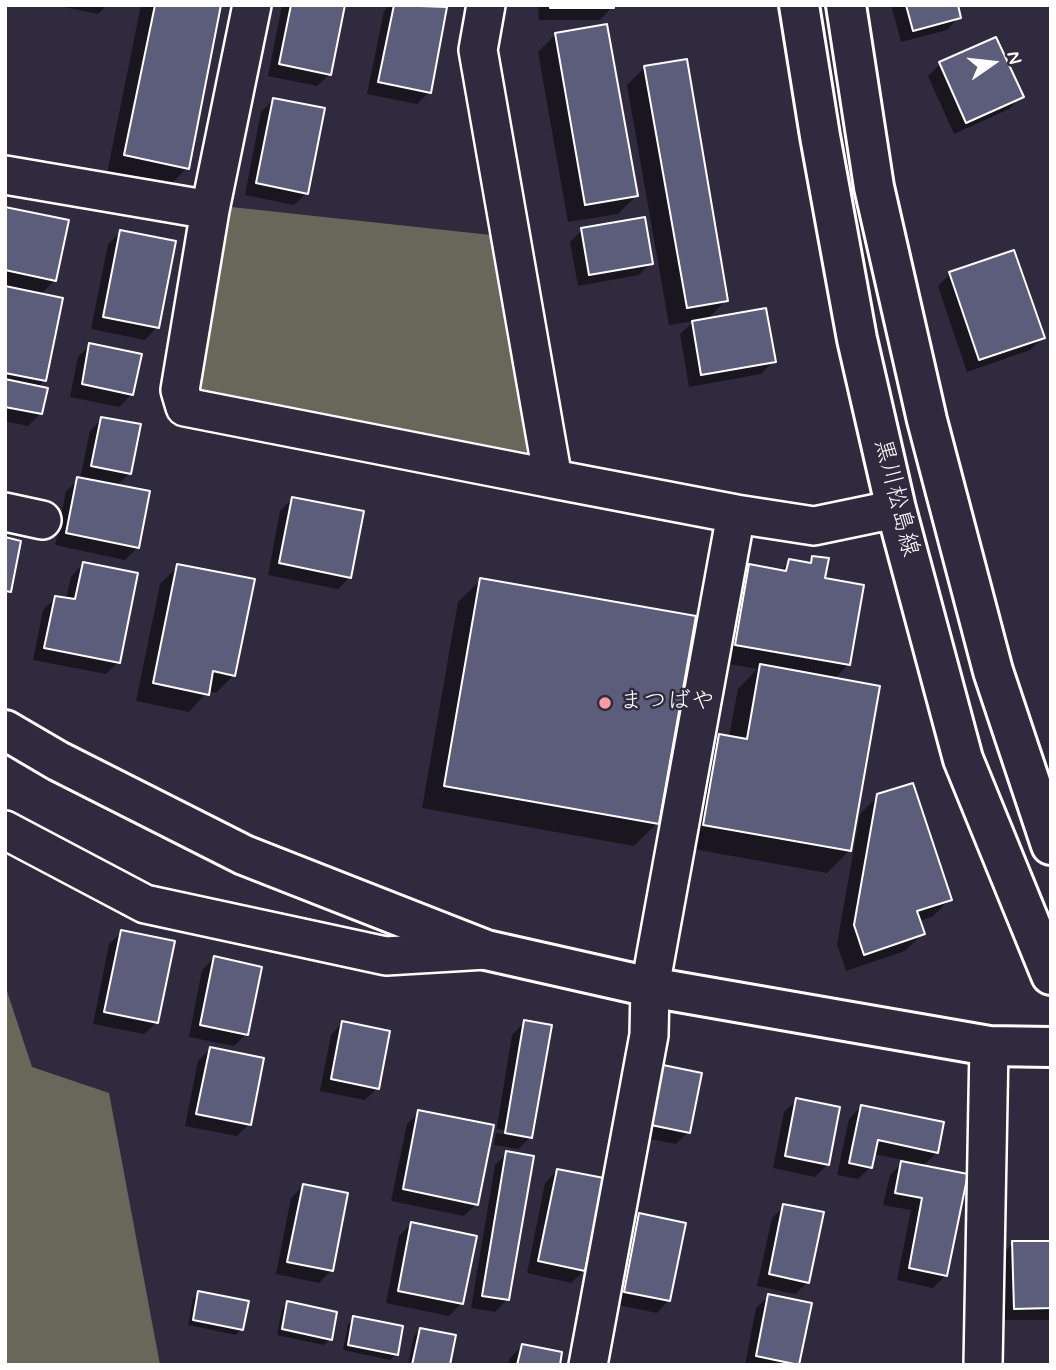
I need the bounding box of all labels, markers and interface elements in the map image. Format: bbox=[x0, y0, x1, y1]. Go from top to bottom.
north arrow bbox=[958, 28, 1028, 98]
text: N bbox=[1000, 49, 1028, 67]
street label: 黒川松島線 bbox=[867, 436, 923, 560]
place label: まつばや bbox=[619, 689, 715, 717]
marker: まつばや bbox=[597, 695, 613, 711]

